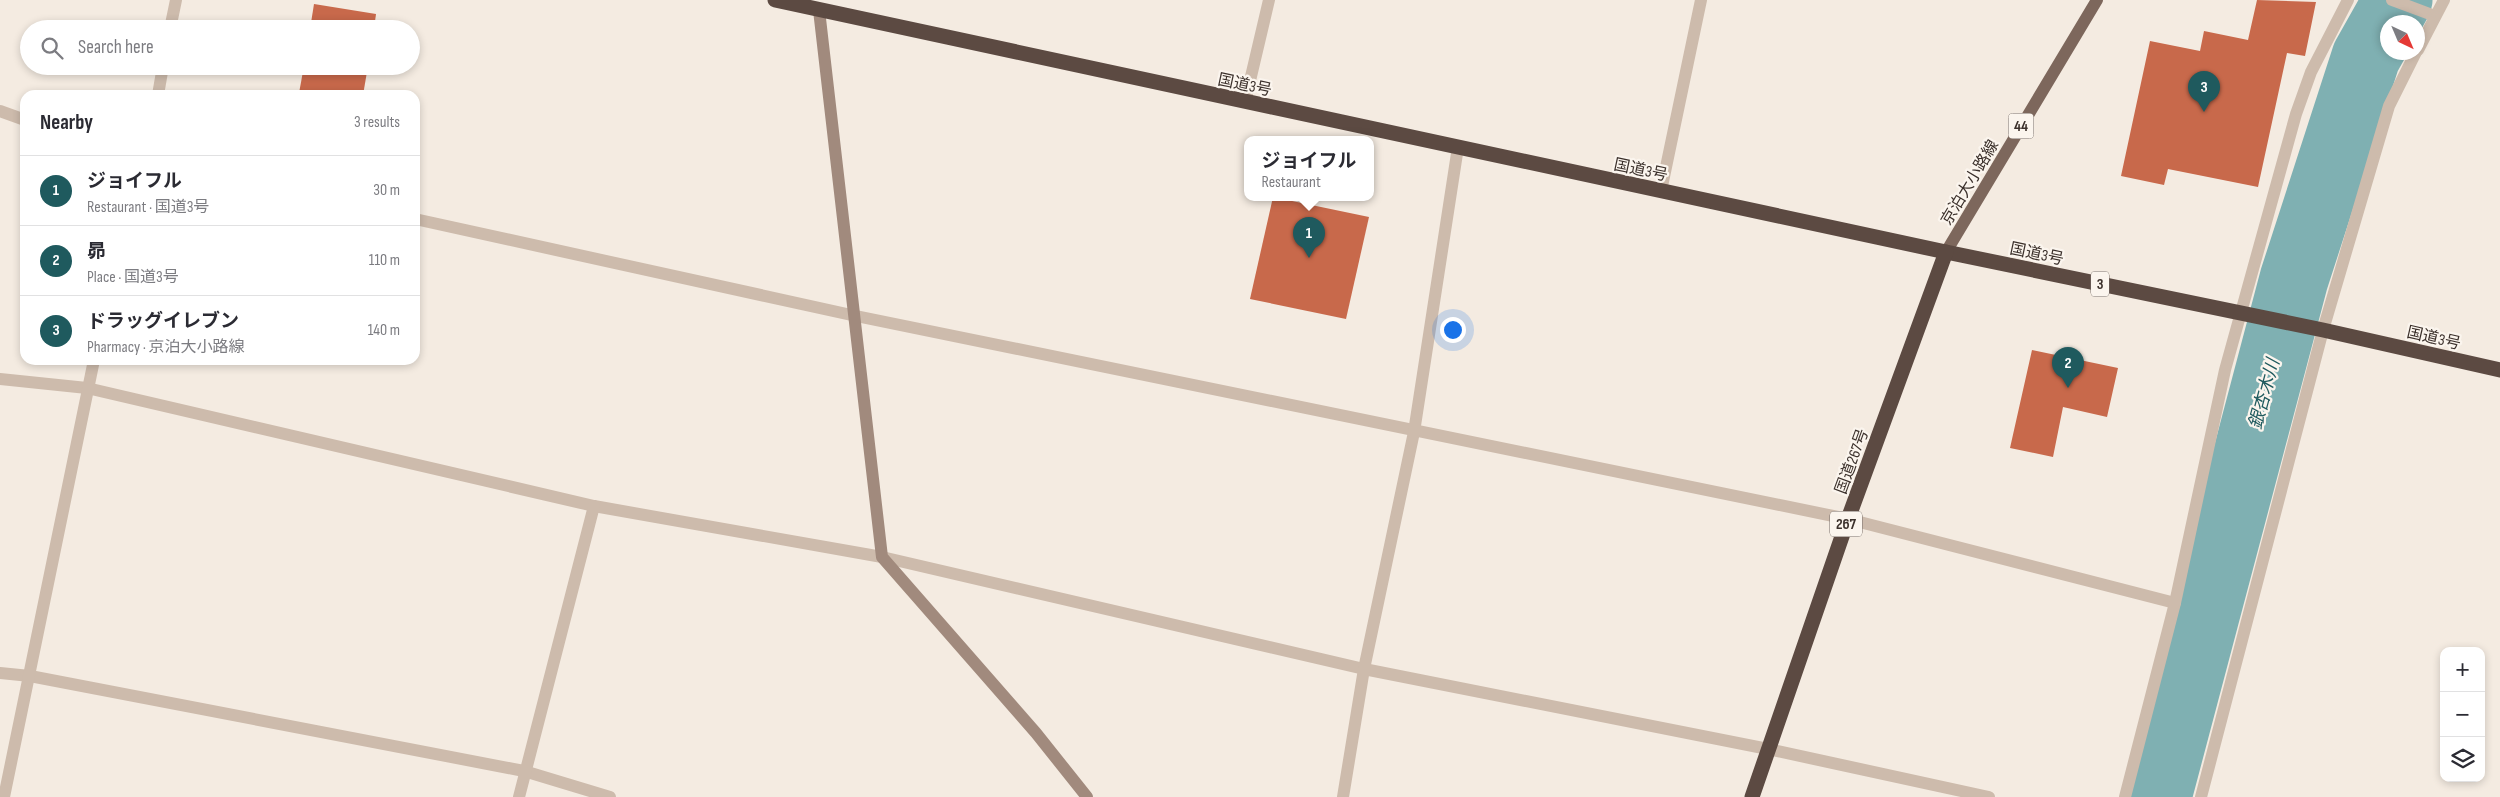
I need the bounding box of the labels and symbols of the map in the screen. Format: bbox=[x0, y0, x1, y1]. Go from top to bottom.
north arrow bbox=[2380, 15, 2425, 60]
street label: 国道3号 bbox=[1216, 70, 1273, 100]
pin: 3 bbox=[2188, 71, 2220, 112]
road number: 44 bbox=[2008, 114, 2034, 138]
street label: 京泊大小路線 bbox=[1937, 137, 2003, 229]
street label: 国道3号 bbox=[1612, 155, 1669, 185]
pin: 1 bbox=[1293, 217, 1325, 258]
street label: 国道3号 bbox=[2008, 239, 2065, 269]
road number: 3 bbox=[2091, 272, 2109, 296]
your location bbox=[1440, 317, 1466, 343]
street label: 国道3号 bbox=[2405, 323, 2462, 354]
pin: 2 bbox=[2052, 347, 2084, 388]
water label: 銀杏木川 bbox=[2245, 355, 2284, 432]
street label: 国道267号 bbox=[1832, 426, 1873, 497]
road number: 267 bbox=[1830, 512, 1862, 536]

